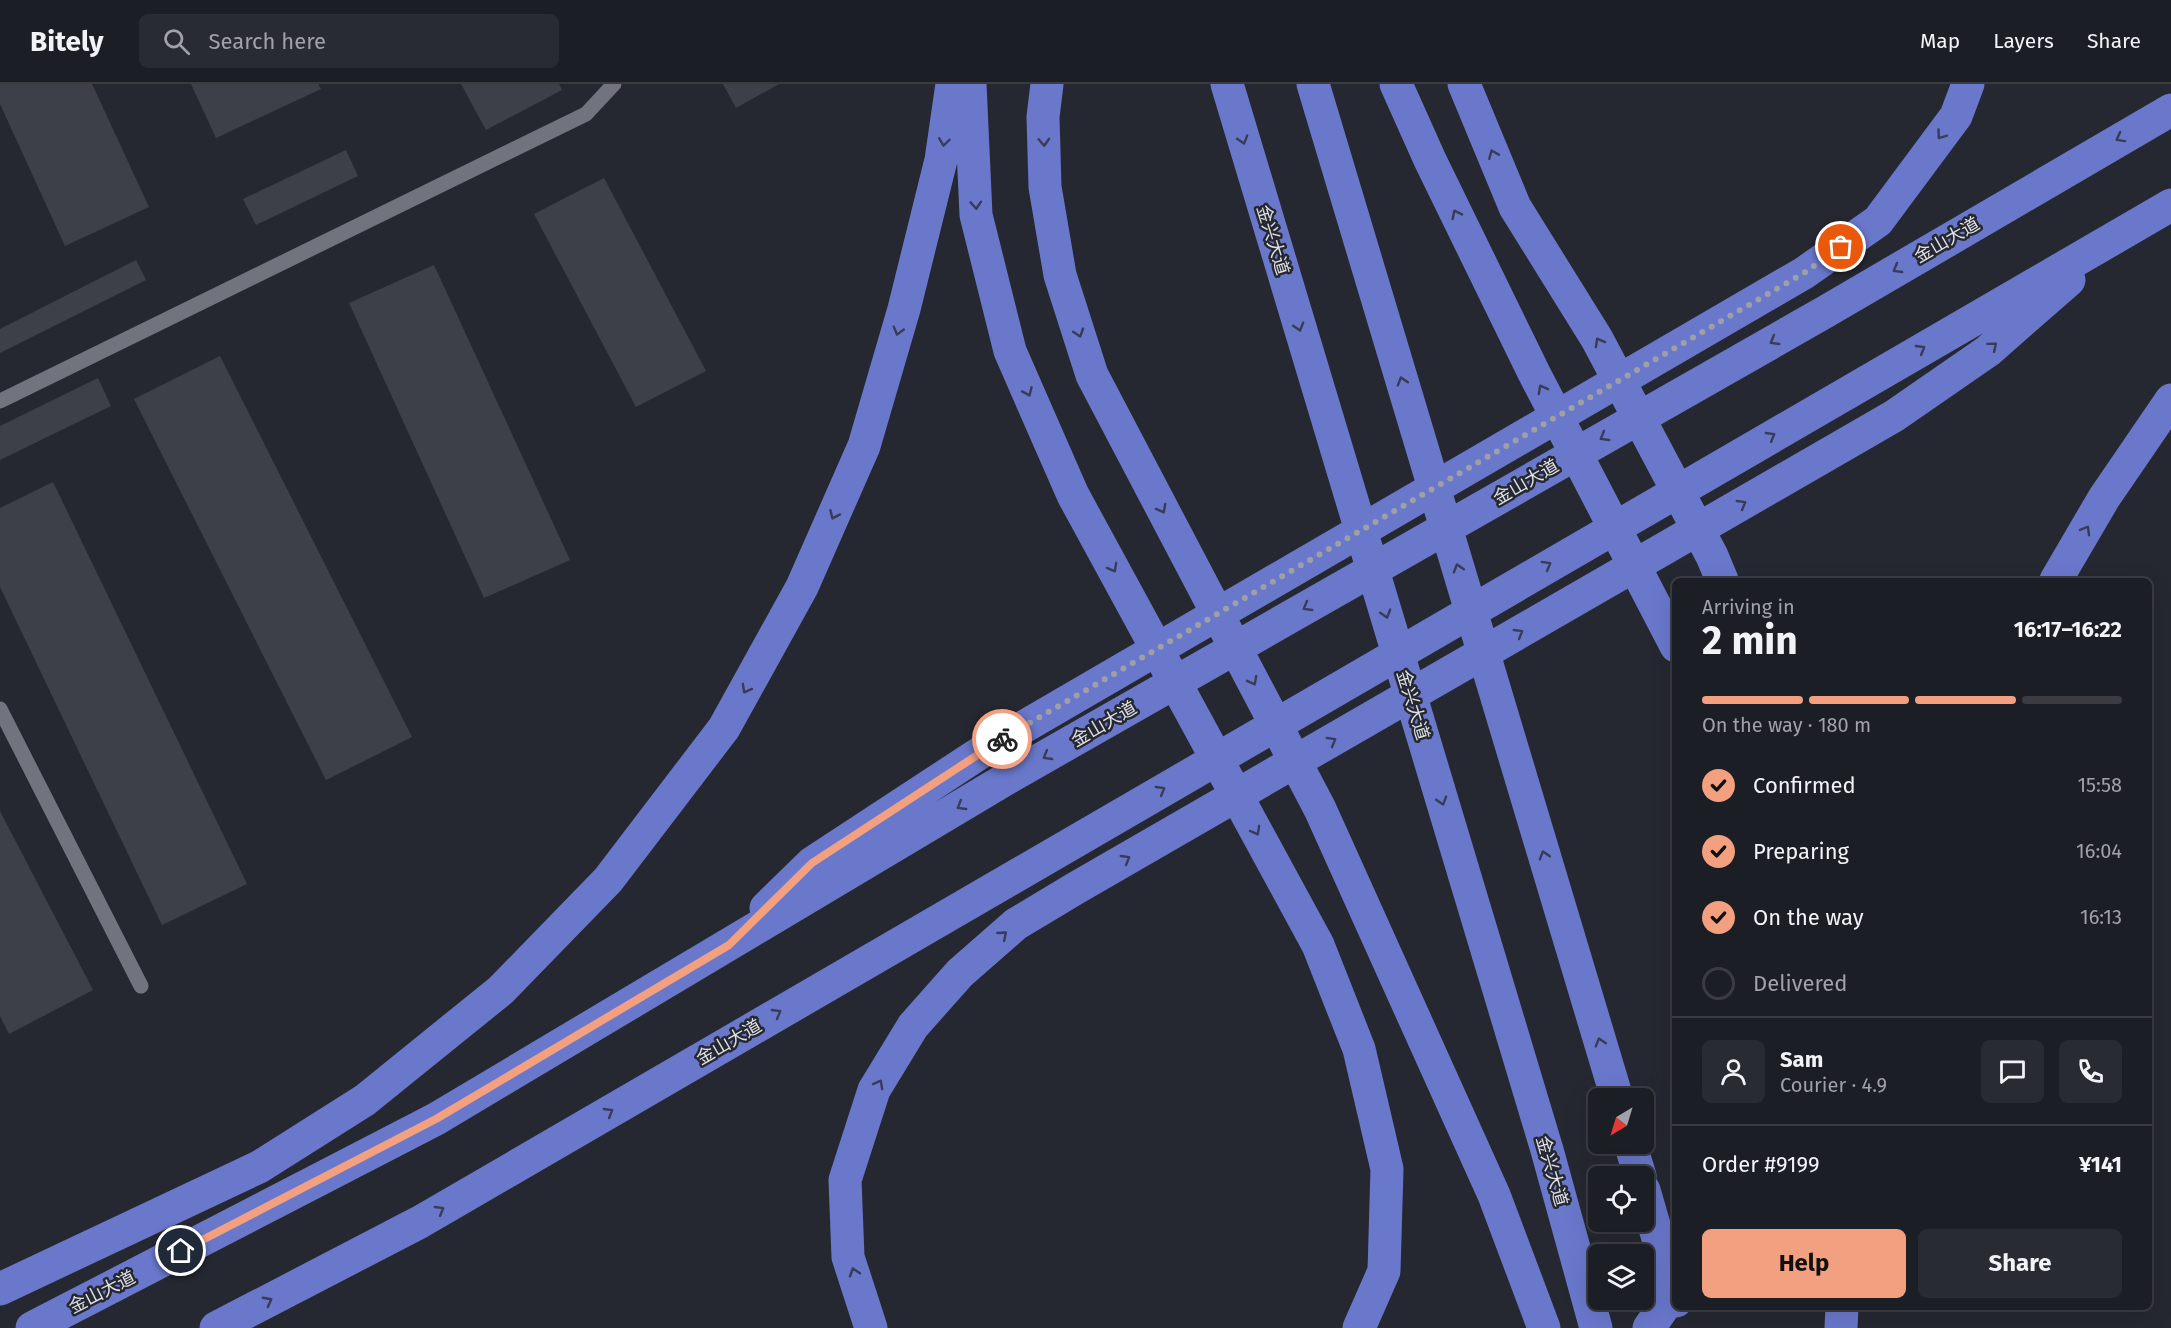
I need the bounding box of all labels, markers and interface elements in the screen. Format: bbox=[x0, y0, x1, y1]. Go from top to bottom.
search box bbox=[139, 14, 559, 68]
text: Bitely bbox=[30, 25, 103, 58]
icon: search bbox=[160, 25, 193, 58]
text: Search here bbox=[208, 28, 326, 55]
text: Map bbox=[1920, 28, 1960, 54]
text: Layers bbox=[1993, 28, 2054, 54]
text: Share bbox=[2087, 28, 2141, 54]
one-way arrow bbox=[1937, 129, 1948, 140]
one-way arrow bbox=[2116, 131, 2126, 142]
one-way arrow bbox=[1236, 134, 1248, 145]
one-way arrow bbox=[938, 137, 950, 147]
one-way arrow bbox=[1038, 138, 1050, 147]
one-way arrow bbox=[1488, 150, 1500, 161]
one-way arrow bbox=[969, 201, 982, 210]
street label: 金兴大道 bbox=[1252, 202, 1294, 278]
one-way arrow bbox=[1452, 209, 1464, 220]
street label: 金山大道 bbox=[1910, 212, 1984, 268]
pin bbox=[1815, 221, 1866, 272]
icon: bag bbox=[1824, 230, 1857, 263]
one-way arrow bbox=[1893, 261, 1903, 273]
one-way arrow bbox=[1292, 321, 1305, 332]
one-way arrow bbox=[893, 325, 905, 336]
one-way arrow bbox=[1071, 327, 1084, 338]
one-way arrow bbox=[1770, 333, 1780, 345]
one-way arrow bbox=[1595, 338, 1606, 348]
one-way arrow bbox=[1986, 343, 1997, 354]
one-way arrow bbox=[1914, 345, 1925, 356]
one-way arrow bbox=[1397, 376, 1409, 387]
one-way arrow bbox=[1538, 384, 1549, 395]
one-way arrow bbox=[1021, 386, 1033, 397]
one-way arrow bbox=[1600, 430, 1611, 442]
one-way arrow bbox=[1765, 432, 1775, 443]
street label: 金山大道 bbox=[1489, 454, 1563, 510]
one-way arrow bbox=[1736, 499, 1746, 511]
one-way arrow bbox=[1154, 503, 1166, 514]
one-way arrow bbox=[829, 509, 841, 520]
one-way arrow bbox=[2078, 526, 2090, 536]
one-way arrow bbox=[1541, 561, 1552, 573]
one-way arrow bbox=[1106, 562, 1117, 572]
one-way arrow bbox=[1453, 563, 1465, 574]
text: Arriving in bbox=[1702, 595, 1795, 619]
one-way arrow bbox=[1303, 600, 1314, 611]
one-way arrow bbox=[1379, 608, 1391, 619]
text: 16:17–16:22 bbox=[2014, 616, 2122, 643]
text: 2 min bbox=[1702, 618, 1798, 664]
one-way arrow bbox=[1513, 628, 1523, 640]
street label: 金兴大道 bbox=[1392, 667, 1434, 743]
one-way arrow bbox=[1246, 675, 1257, 686]
one-way arrow bbox=[742, 683, 753, 693]
street label: 金山大道 bbox=[1067, 696, 1141, 752]
courier bbox=[972, 709, 1032, 769]
text: On the way · 180 m bbox=[1702, 713, 1871, 737]
icon: bike bbox=[986, 723, 1019, 756]
one-way arrow bbox=[1325, 736, 1336, 748]
one-way arrow bbox=[1043, 749, 1053, 760]
icon: check bbox=[1702, 769, 1735, 802]
text: Confirmed bbox=[1753, 772, 1856, 799]
text: 15:58 bbox=[2077, 773, 2122, 797]
one-way arrow bbox=[1155, 785, 1165, 797]
one-way arrow bbox=[1435, 795, 1447, 806]
one-way arrow bbox=[957, 799, 967, 811]
one-way arrow bbox=[1249, 825, 1260, 836]
icon: check bbox=[1702, 835, 1735, 868]
text: Preparing bbox=[1753, 838, 1849, 865]
text: 16:04 bbox=[2076, 839, 2122, 863]
one-way arrow bbox=[1539, 850, 1551, 861]
one-way arrow bbox=[1120, 855, 1130, 866]
icon: check bbox=[1702, 901, 1735, 934]
text: On the way bbox=[1753, 904, 1864, 931]
text: 16:13 bbox=[2080, 905, 2122, 929]
one-way arrow bbox=[996, 932, 1007, 943]
text: Delivered bbox=[1753, 970, 1848, 997]
one-way arrow bbox=[771, 1009, 781, 1021]
street label: 金山大道 bbox=[692, 1014, 766, 1070]
one-way arrow bbox=[1595, 1037, 1607, 1048]
button: person bbox=[1702, 1040, 1765, 1103]
button: chat bbox=[1981, 1040, 2044, 1103]
button: phone bbox=[2059, 1040, 2122, 1103]
text: Sam bbox=[1780, 1046, 1823, 1073]
text: Courier · 4.9 bbox=[1780, 1073, 1887, 1097]
one-way arrow bbox=[872, 1080, 883, 1090]
north arrow bbox=[1588, 1088, 1654, 1154]
map controls bbox=[1588, 1088, 1654, 1310]
one-way arrow bbox=[603, 1107, 613, 1119]
street label: 金兴大道 bbox=[1532, 1133, 1572, 1209]
text: Order #9199 bbox=[1702, 1151, 1820, 1178]
text: ¥141 bbox=[2079, 1151, 2122, 1178]
button: locate bbox=[1588, 1166, 1654, 1232]
one-way arrow bbox=[434, 1205, 444, 1217]
pin bbox=[155, 1225, 206, 1276]
button: Help bbox=[1702, 1229, 1906, 1298]
button: Share bbox=[1918, 1229, 2122, 1298]
icon: home bbox=[164, 1234, 197, 1267]
button: layers bbox=[1588, 1244, 1654, 1310]
street label: 金山大道 bbox=[65, 1266, 139, 1318]
one-way arrow bbox=[848, 1267, 861, 1278]
one-way arrow bbox=[262, 1297, 272, 1308]

